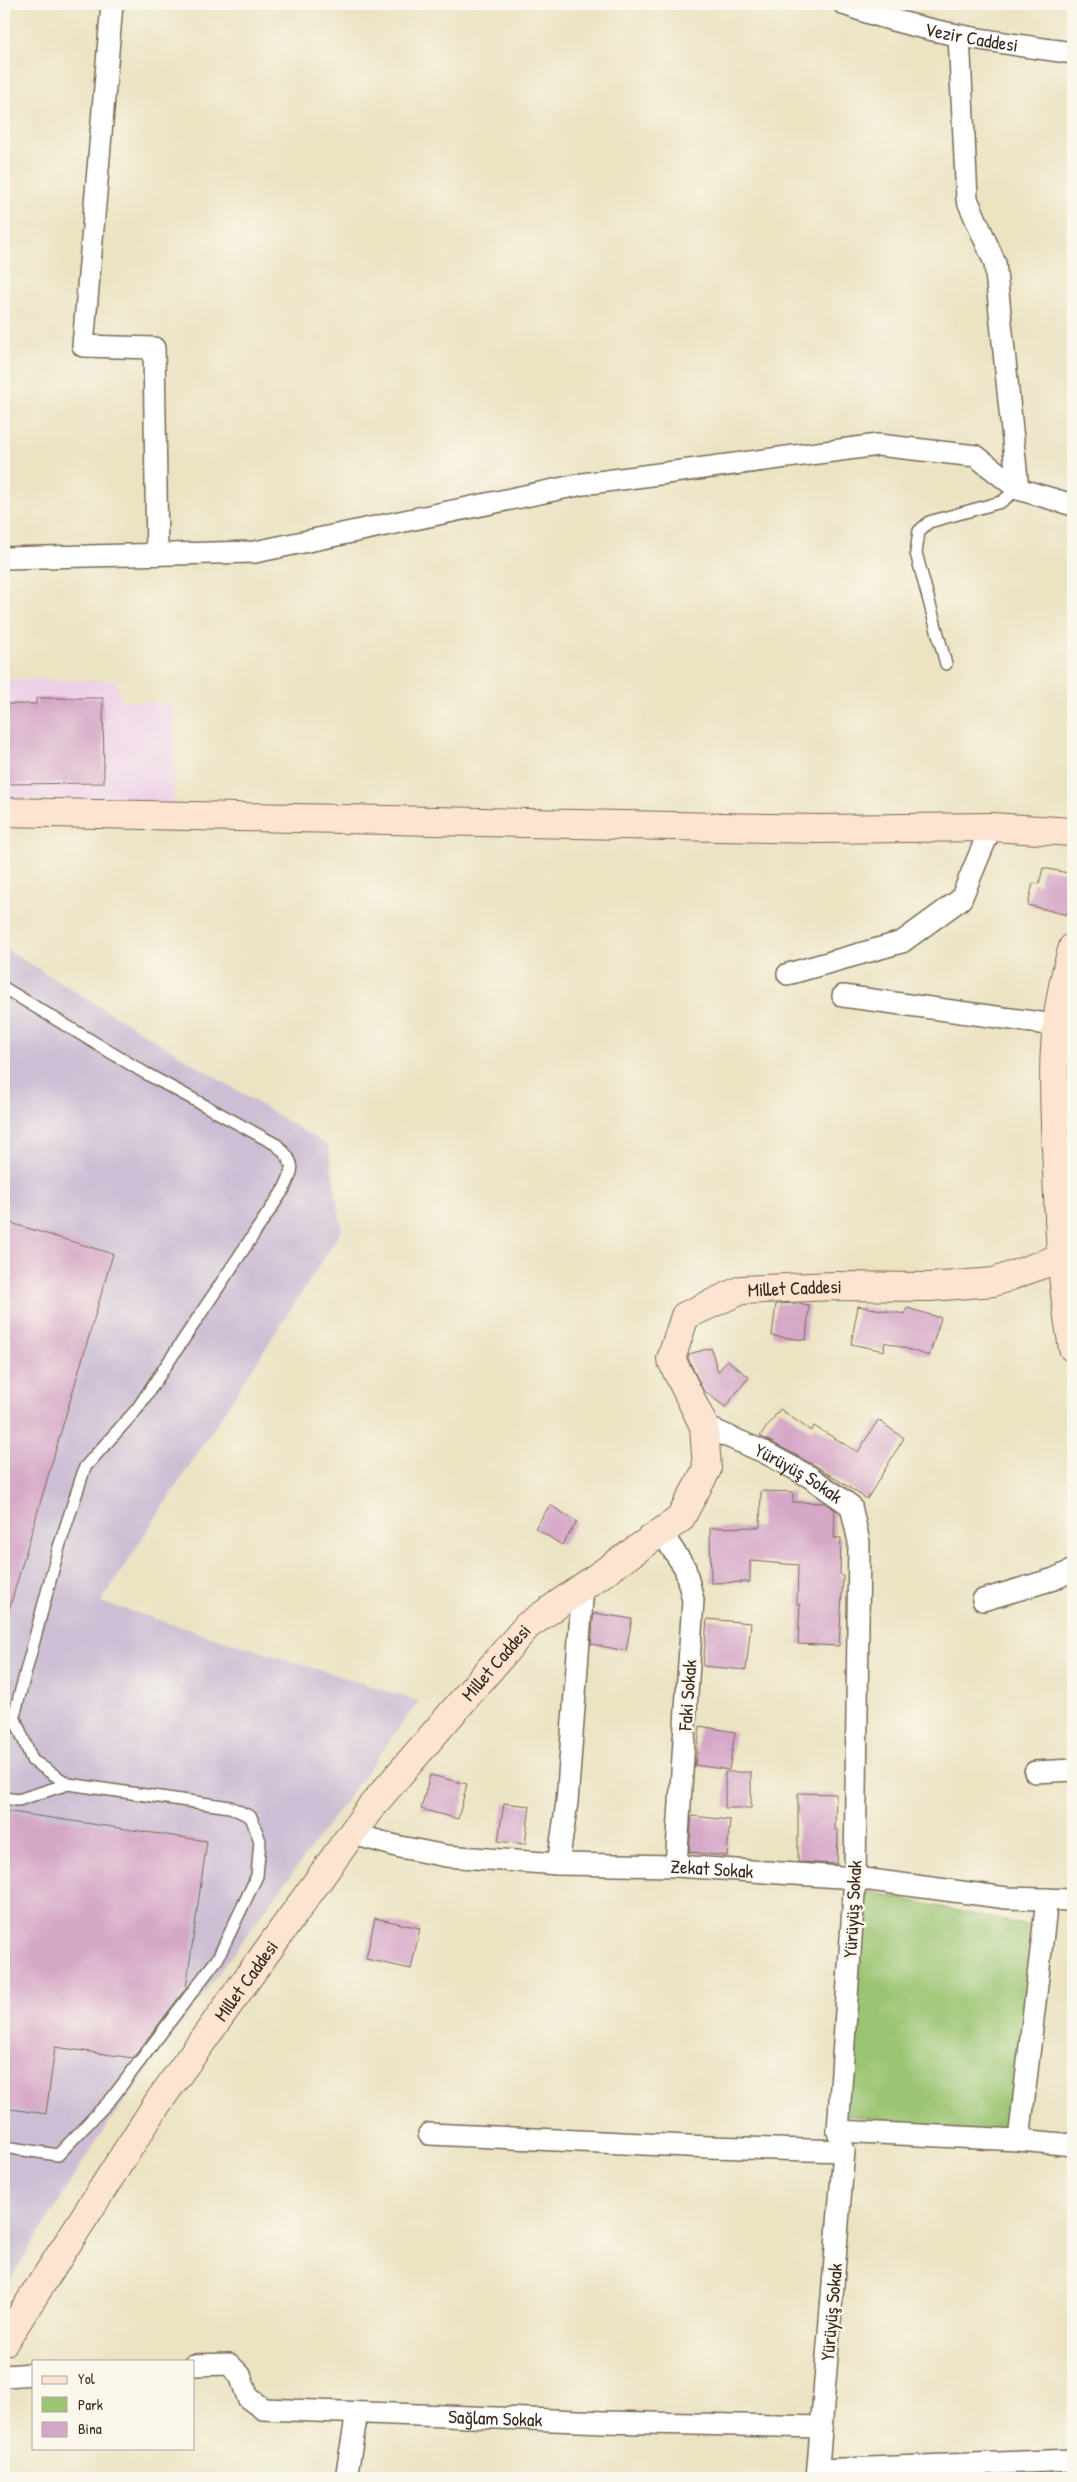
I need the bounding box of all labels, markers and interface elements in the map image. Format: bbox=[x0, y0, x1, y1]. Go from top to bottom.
street label: Vezir Caddesi bbox=[922, 16, 1020, 58]
street label: Millet Caddesi bbox=[747, 1273, 842, 1303]
street label: Yürüyüş Sokak bbox=[751, 1437, 848, 1509]
street label: Millet Caddesi bbox=[455, 1618, 536, 1706]
street label: Faki Sokak bbox=[671, 1659, 702, 1732]
street label: Zekat Sokak bbox=[670, 1853, 754, 1884]
street label: Yürüyüş Sokak bbox=[836, 1859, 868, 1959]
street label: Millet Caddesi bbox=[208, 1935, 284, 2026]
street label: Yürüyüş Sokak bbox=[814, 2262, 848, 2362]
legend bbox=[32, 2360, 195, 2450]
text: Yol bbox=[78, 2368, 95, 2389]
text: Park bbox=[78, 2394, 103, 2415]
street label: Sağlam Sokak bbox=[448, 2403, 543, 2433]
text: Bina bbox=[78, 2418, 102, 2439]

